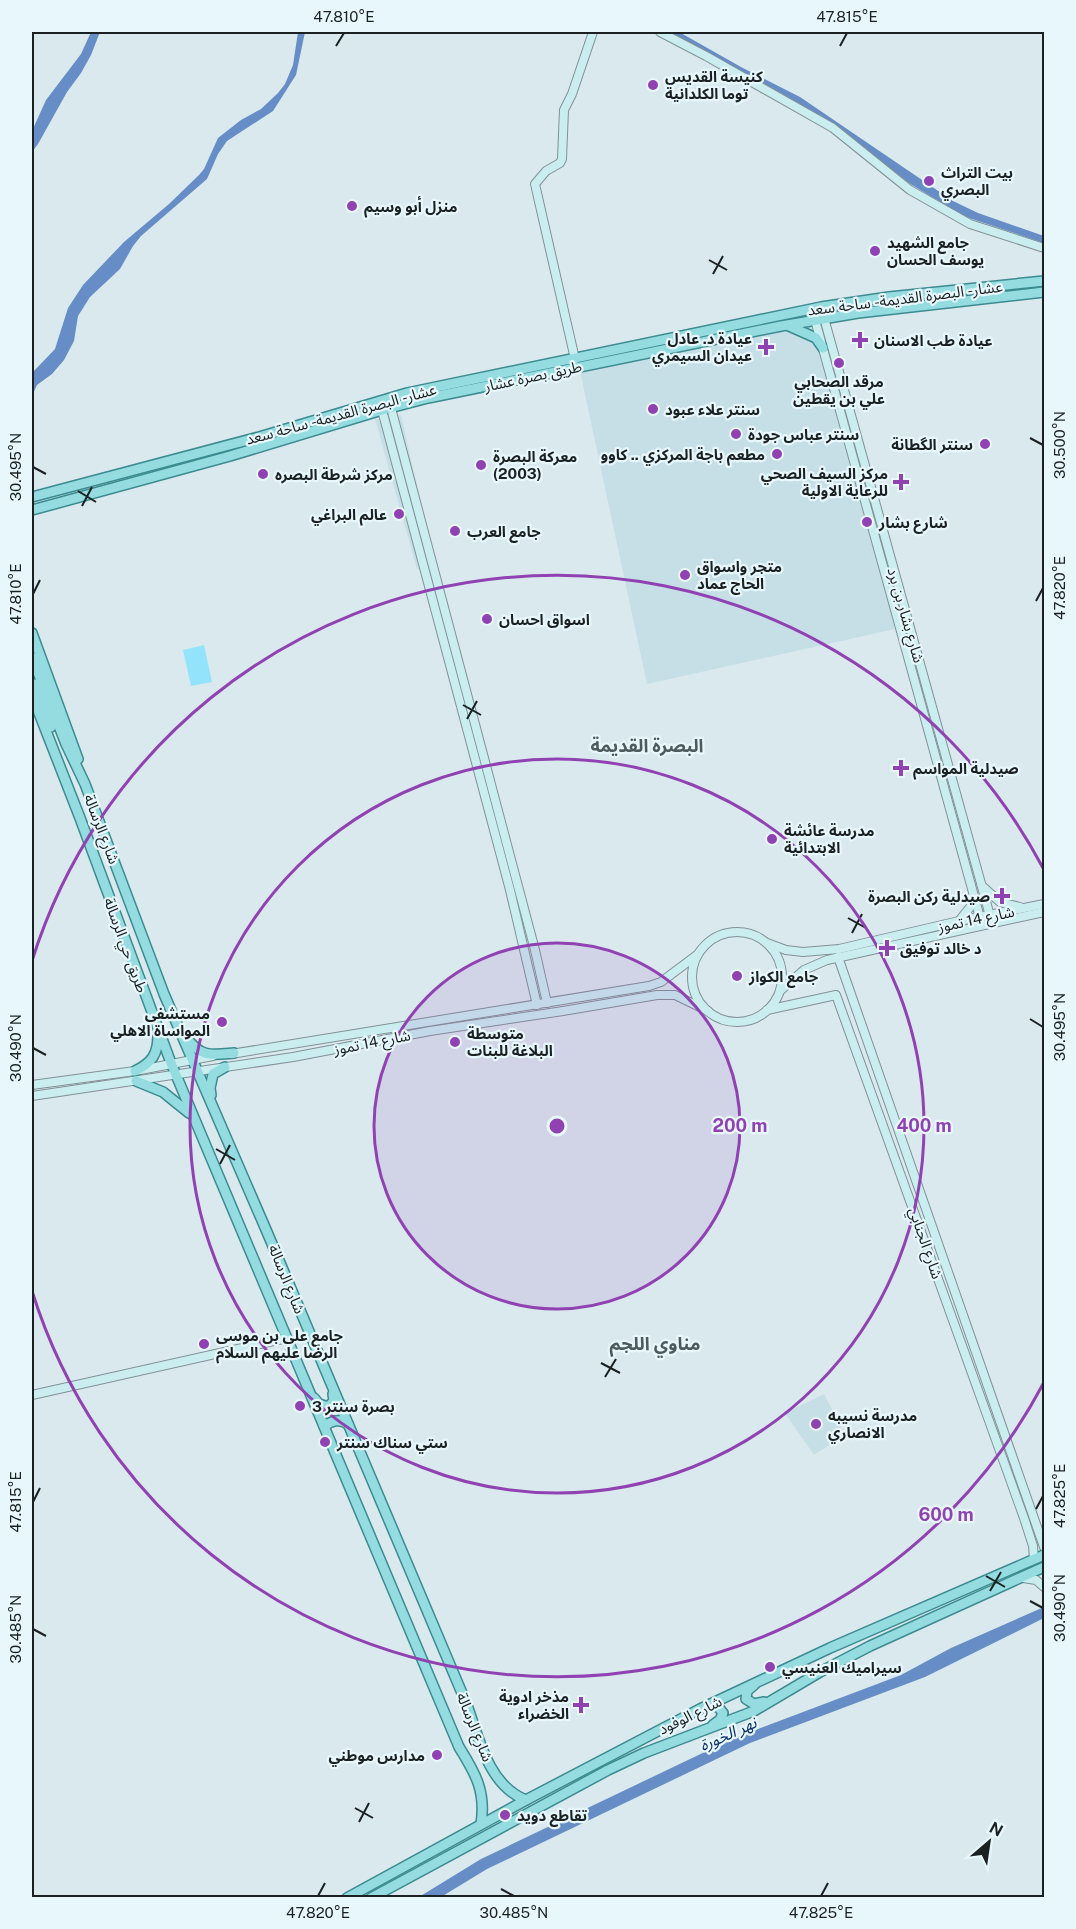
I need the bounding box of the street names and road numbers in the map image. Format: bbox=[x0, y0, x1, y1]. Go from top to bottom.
street label: عشار - البصرة القديمة - ساحة سعد bbox=[806, 278, 1004, 319]
street label: طريق بصرة عشار bbox=[482, 357, 584, 397]
street label: عشار - البصرة القديمة - ساحة سعد bbox=[244, 380, 439, 449]
street label: شارع بشار بن برد bbox=[880, 565, 928, 666]
street label: شارع الرسالة bbox=[77, 792, 123, 868]
street label: طريق حي الرسالة bbox=[98, 895, 151, 996]
street label: شارع 14 تموز bbox=[935, 903, 1017, 940]
street label: شارع 14 تموز bbox=[331, 1026, 413, 1062]
street label: شارع الجنابي bbox=[902, 1205, 946, 1283]
street label: شارع الرسالة bbox=[262, 1242, 309, 1318]
street label: شارع الرسالة bbox=[450, 1690, 497, 1766]
street label: شارع الوفود bbox=[656, 1692, 726, 1741]

